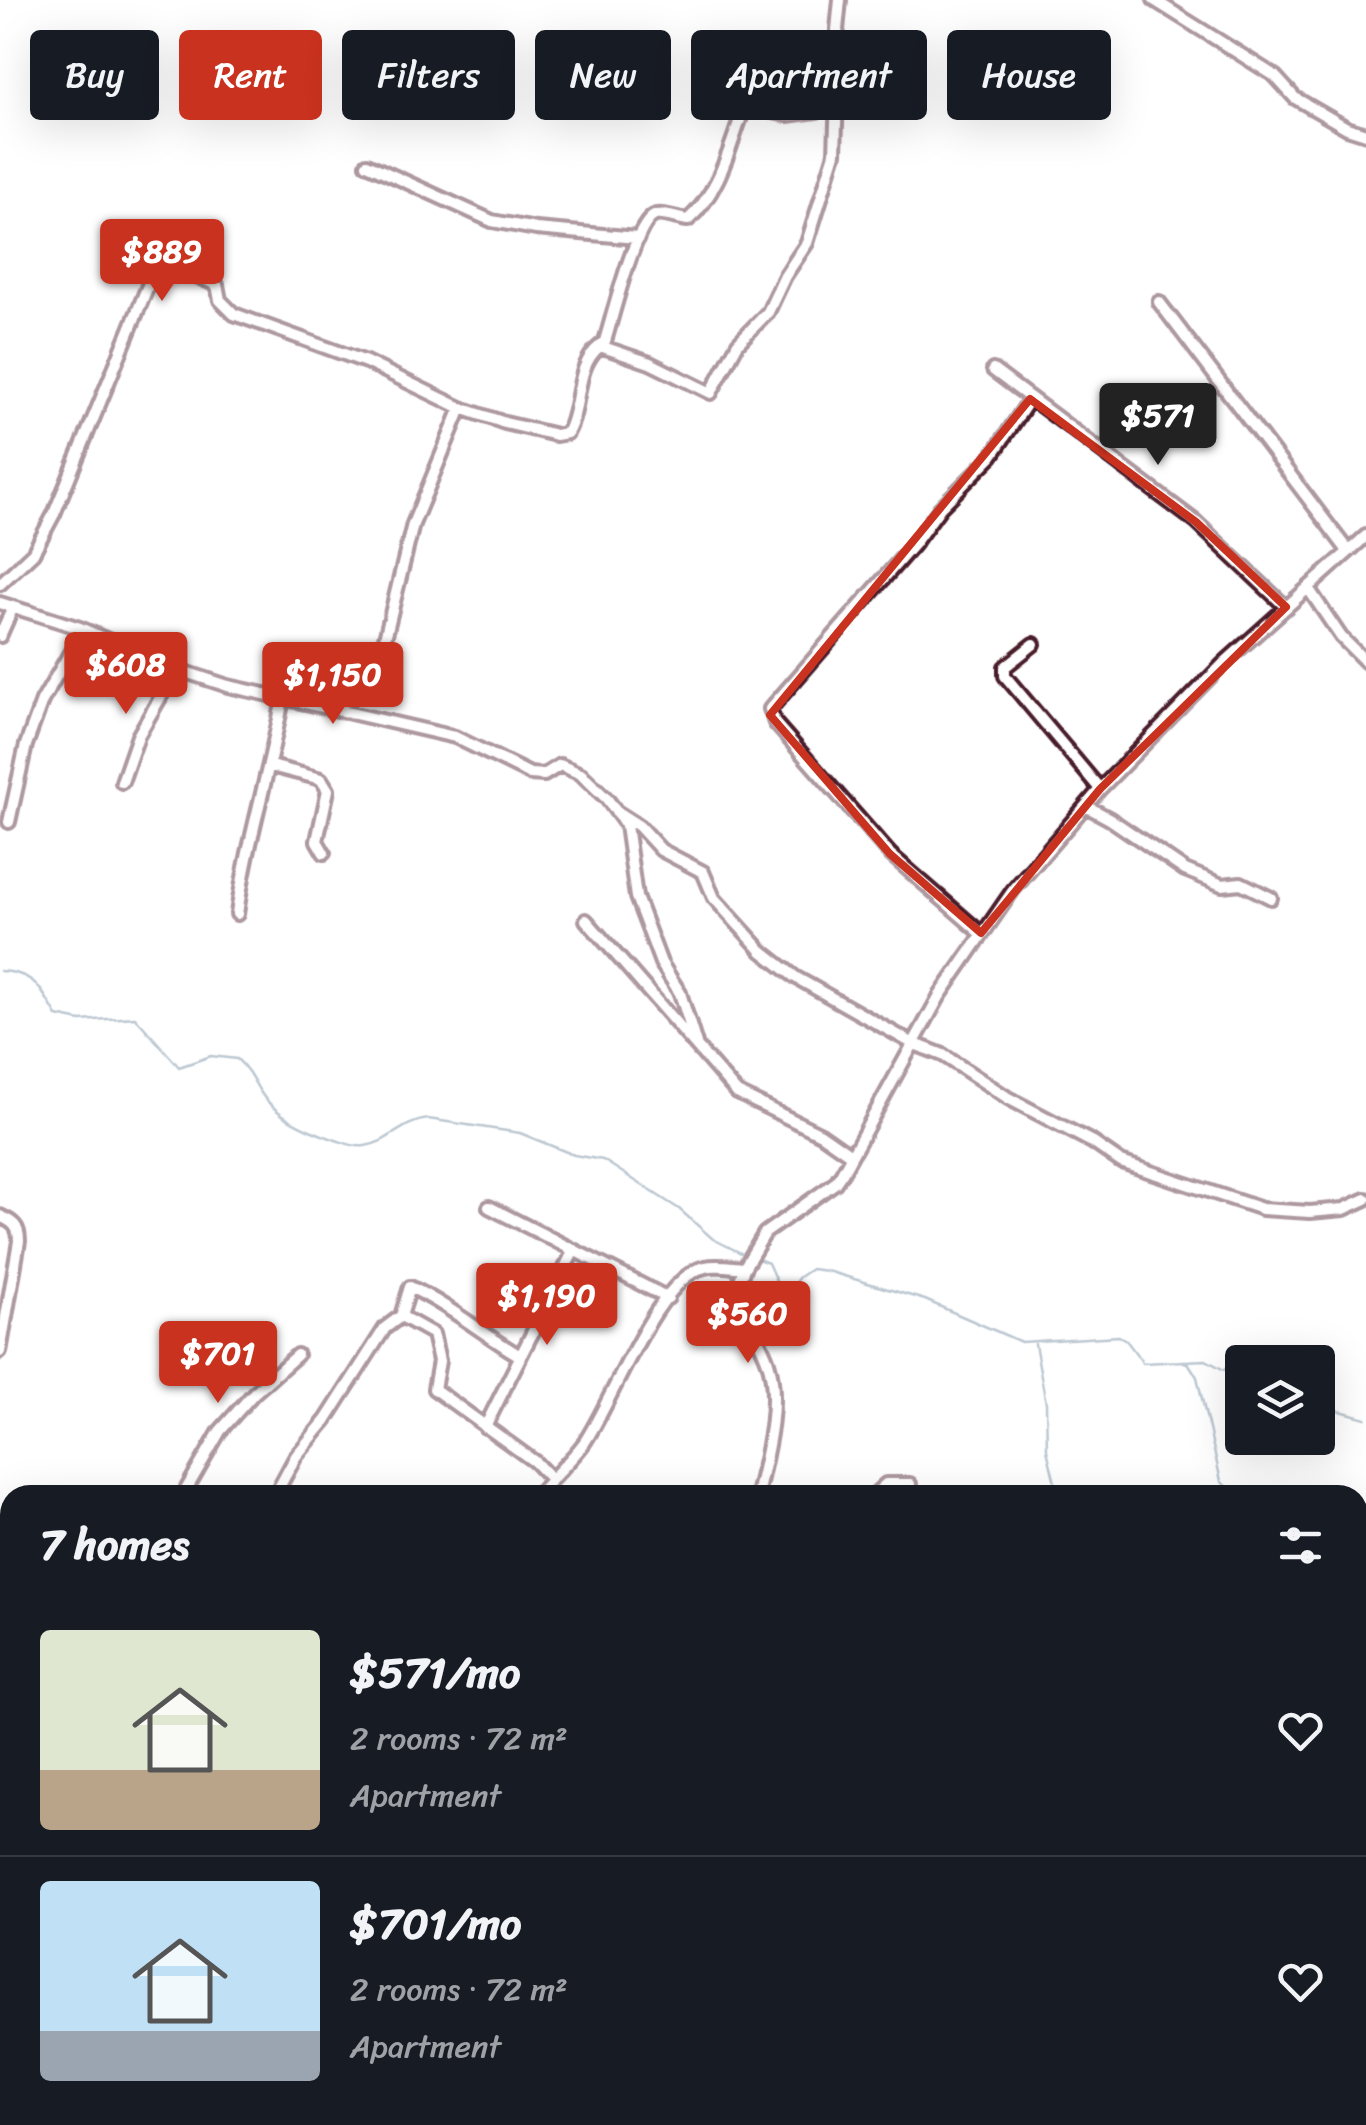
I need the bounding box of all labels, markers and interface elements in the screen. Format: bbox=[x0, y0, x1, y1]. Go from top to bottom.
chip: Buy bbox=[30, 30, 159, 120]
chip: Rent bbox=[179, 30, 322, 120]
chip: Filters bbox=[342, 30, 515, 120]
chip: New bbox=[535, 30, 671, 120]
chip: Apartment bbox=[691, 30, 927, 120]
chip: House bbox=[947, 30, 1111, 120]
pin: $889 bbox=[103, 219, 221, 304]
text: $889 bbox=[122, 223, 202, 280]
pin: $571 bbox=[1099, 383, 1217, 468]
text: $571 bbox=[1121, 387, 1195, 444]
pin: $608 bbox=[67, 632, 185, 717]
text: $608 bbox=[86, 636, 166, 693]
pin: $1,150 bbox=[252, 642, 414, 727]
text: $1,150 bbox=[284, 646, 382, 703]
pin: $1,190 bbox=[466, 1263, 628, 1348]
text: $1,190 bbox=[498, 1267, 596, 1324]
pin: $560 bbox=[689, 1281, 807, 1366]
text: $560 bbox=[708, 1285, 788, 1342]
pin: $701 bbox=[159, 1321, 277, 1406]
text: $701 bbox=[181, 1325, 255, 1382]
map controls bbox=[1225, 1345, 1335, 1455]
button: layers bbox=[1225, 1345, 1335, 1455]
text: 7 homes bbox=[40, 1508, 189, 1582]
icon: filters bbox=[1273, 1518, 1328, 1573]
text: $571/mo bbox=[350, 1636, 520, 1710]
icon: home bbox=[120, 1670, 240, 1790]
icon: heart bbox=[1273, 1703, 1328, 1758]
text: 2 rooms · 72 m² bbox=[350, 1710, 568, 1767]
text: Apartment bbox=[350, 1767, 501, 1824]
text: $701/mo bbox=[350, 1887, 521, 1961]
icon: home bbox=[120, 1921, 240, 2041]
icon: heart bbox=[1273, 1954, 1328, 2009]
text: 2 rooms · 72 m² bbox=[350, 1961, 568, 2018]
text: Apartment bbox=[350, 2018, 501, 2075]

